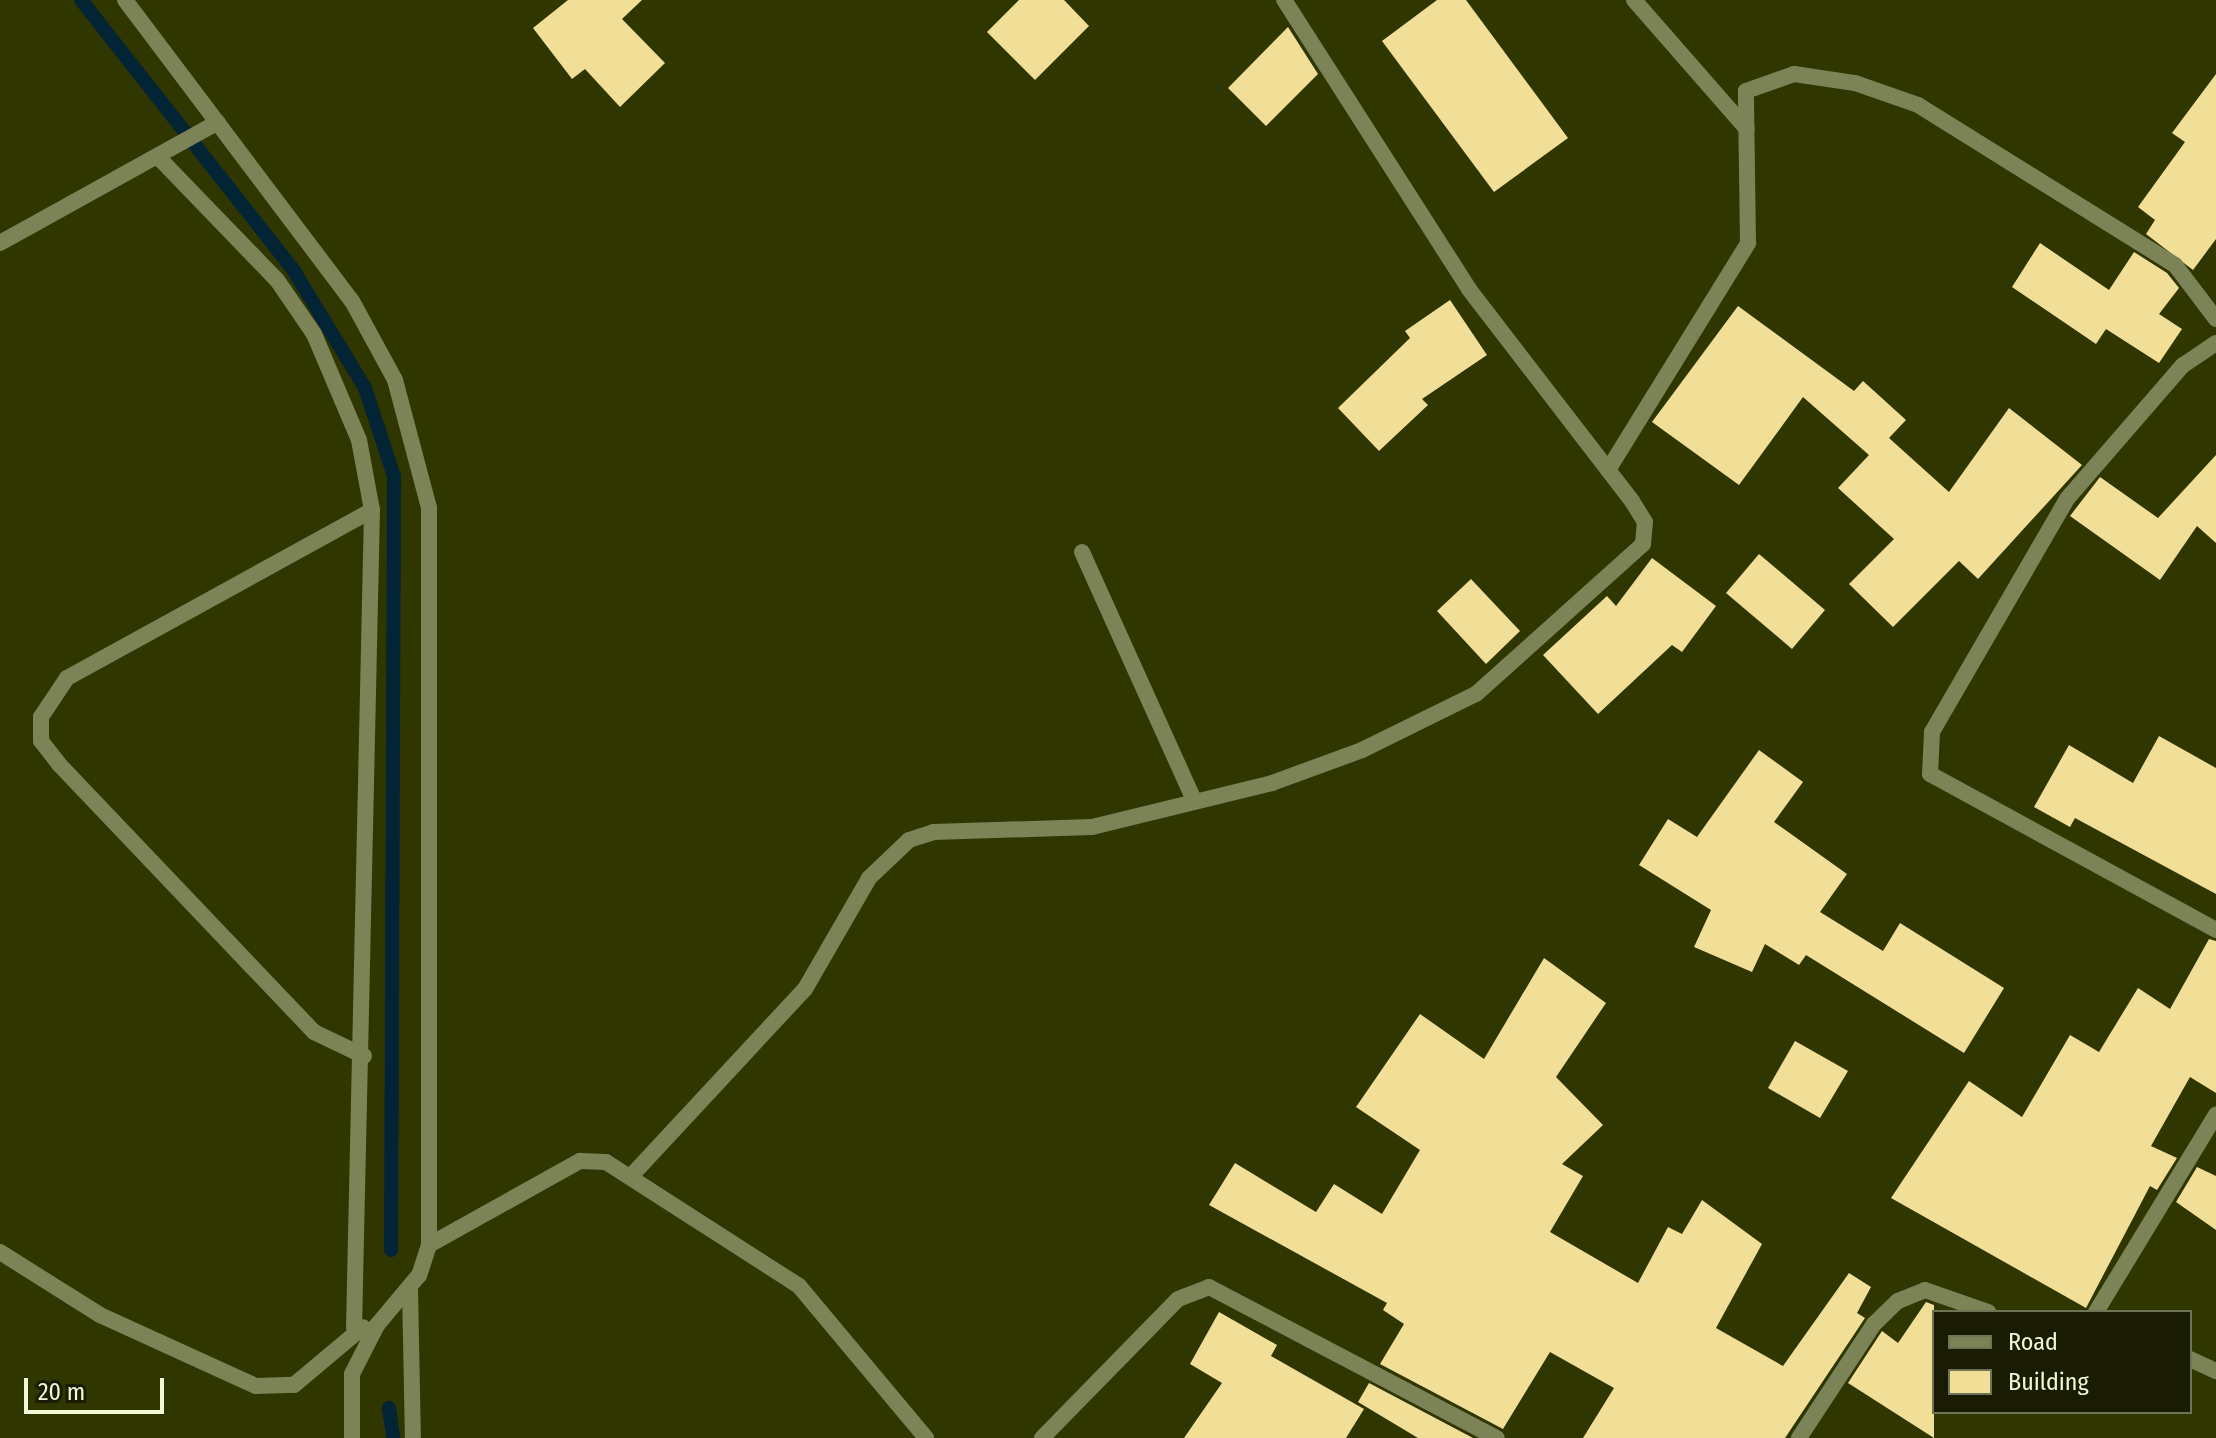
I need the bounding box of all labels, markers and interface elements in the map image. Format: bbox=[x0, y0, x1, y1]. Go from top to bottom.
legend bbox=[1932, 1310, 2192, 1414]
text: Road bbox=[2008, 1328, 2058, 1356]
scale bar bbox=[28, 1362, 168, 1412]
text: Building bbox=[2008, 1368, 2089, 1396]
text: 20 m bbox=[38, 1378, 85, 1406]

